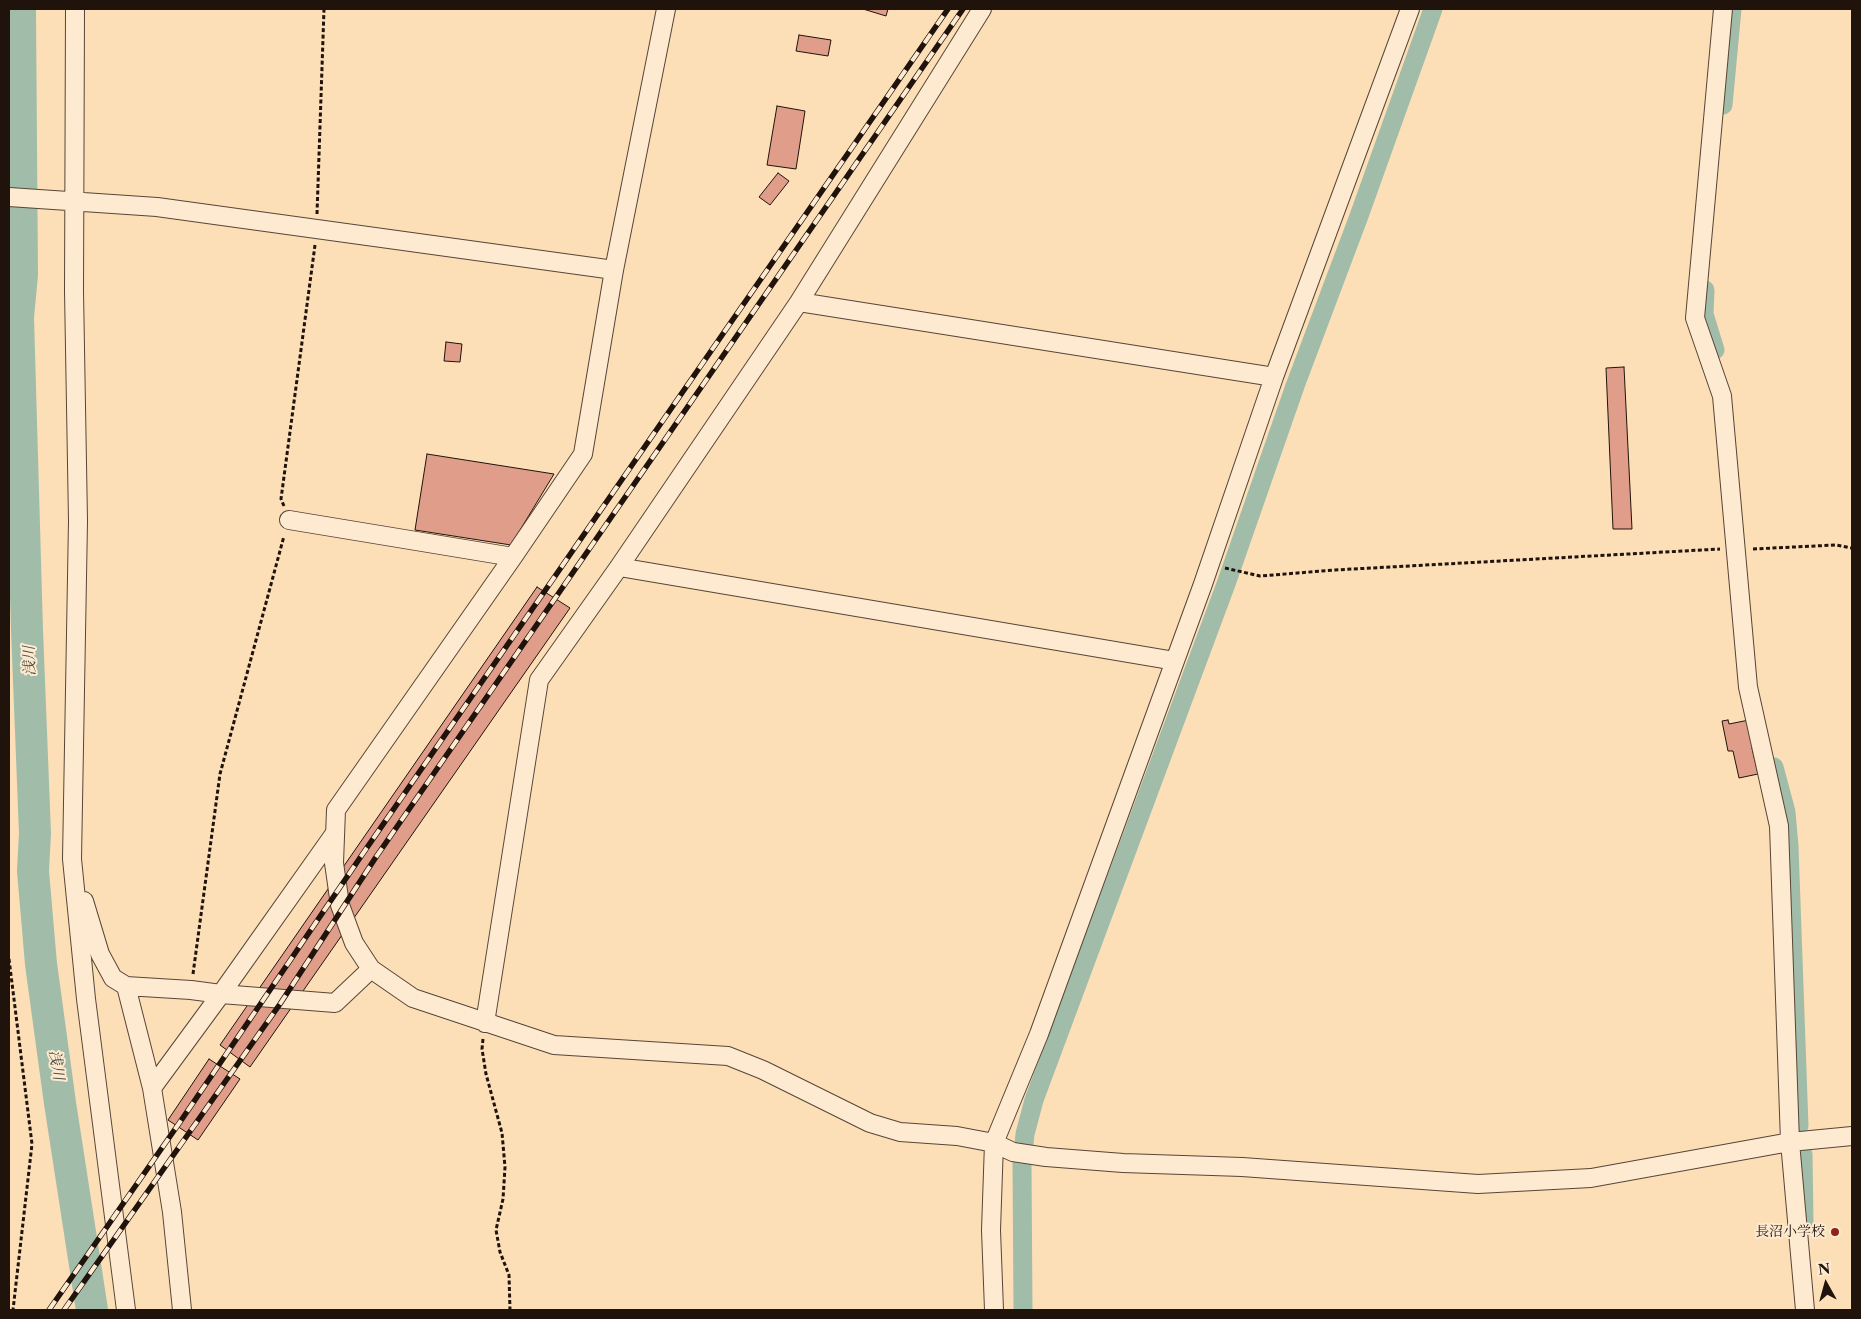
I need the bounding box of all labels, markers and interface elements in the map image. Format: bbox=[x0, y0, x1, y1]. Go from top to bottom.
water label: 浅川 bbox=[20, 646, 40, 676]
water label: 浅川 bbox=[45, 1049, 67, 1081]
place label: 長沼小学校 bbox=[1755, 1224, 1825, 1240]
marker: 長沼小学校 bbox=[1829, 1226, 1841, 1238]
north arrow bbox=[1801, 1259, 1851, 1309]
text: N bbox=[1817, 1259, 1831, 1279]

